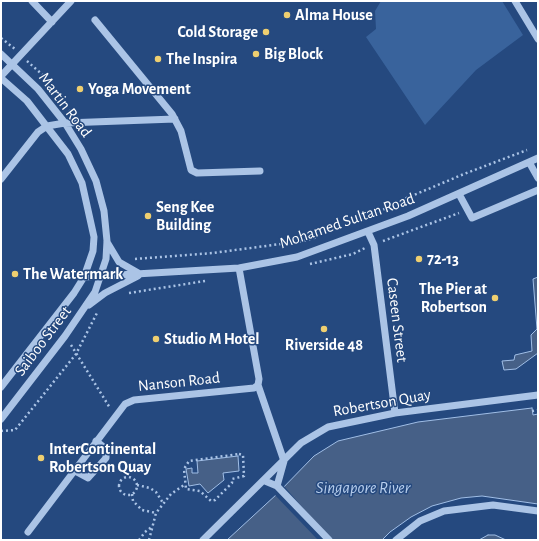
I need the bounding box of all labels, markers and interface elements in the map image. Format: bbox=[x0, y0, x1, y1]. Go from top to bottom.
place label: Alma House bbox=[295, 5, 373, 25]
marker: Alma House bbox=[282, 10, 292, 20]
place label: Cold Storage bbox=[177, 22, 258, 42]
marker: Cold Storage bbox=[261, 27, 271, 37]
place label: Big Block bbox=[264, 44, 323, 64]
place label: The Inspira bbox=[166, 49, 237, 69]
marker: Big Block bbox=[251, 49, 261, 59]
marker: The Inspira bbox=[153, 54, 163, 64]
street label: Martin Road bbox=[34, 69, 96, 141]
place label: Yoga Movement bbox=[88, 79, 191, 99]
marker: Yoga Movement bbox=[75, 84, 85, 94]
street label: Mohamed Sultan Road bbox=[277, 189, 417, 253]
place label: Seng Kee Building bbox=[156, 197, 214, 235]
marker: Seng Kee Building bbox=[143, 211, 153, 221]
place label: 72-13 bbox=[427, 249, 459, 269]
marker: 72-13 bbox=[414, 254, 424, 264]
place label: The Watermark bbox=[23, 264, 123, 284]
marker: The Watermark bbox=[10, 269, 20, 279]
street label: Caseen Street bbox=[382, 277, 412, 363]
place label: The Pier at Robertson bbox=[419, 279, 487, 317]
marker: The Pier at Robertson bbox=[490, 293, 500, 303]
street label: Saiboo Street bbox=[10, 302, 76, 380]
marker: Riverside 48 bbox=[319, 324, 329, 334]
place label: Studio M Hotel bbox=[164, 329, 260, 349]
marker: Studio M Hotel bbox=[151, 334, 161, 344]
place label: Riverside 48 bbox=[285, 335, 363, 355]
street label: Nanson Road bbox=[137, 368, 221, 396]
street label: Robertson Quay bbox=[332, 385, 432, 421]
place label: InterContinental Robertson Quay bbox=[49, 439, 156, 477]
marker: InterContinental Robertson Quay bbox=[36, 453, 46, 463]
water label: Singapore River bbox=[316, 478, 410, 498]

